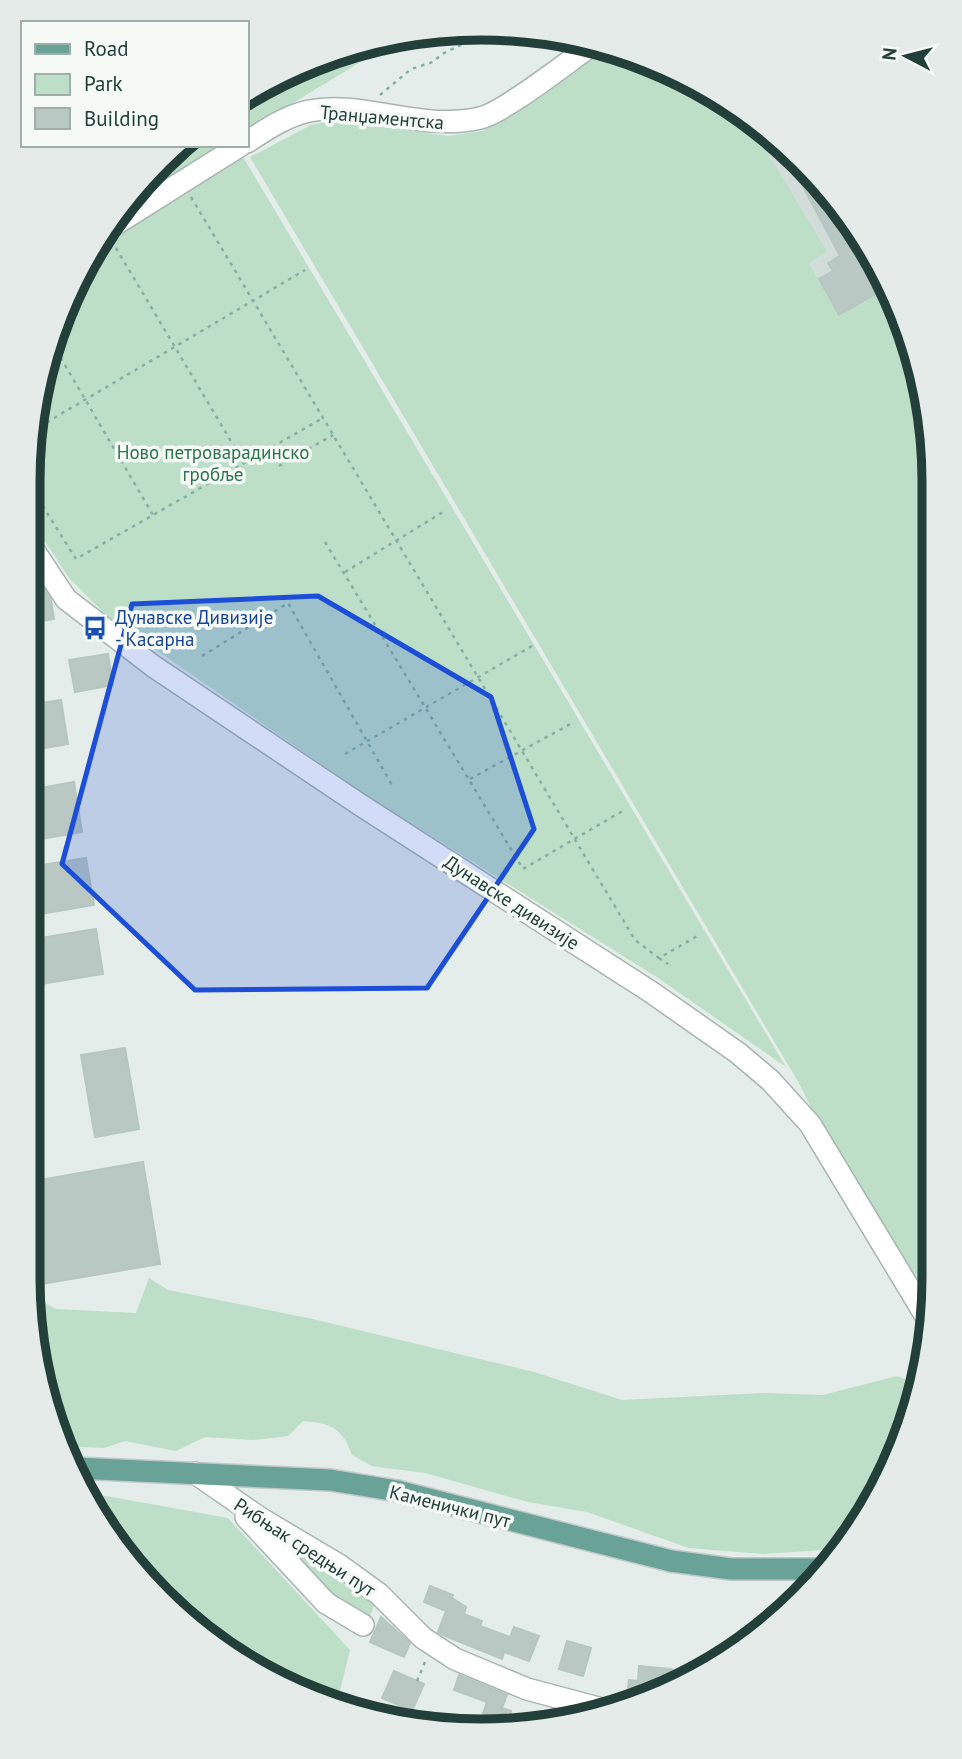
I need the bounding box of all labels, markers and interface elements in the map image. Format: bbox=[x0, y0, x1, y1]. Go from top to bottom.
legend bbox=[21, 21, 248, 147]
north arrow bbox=[871, 21, 941, 91]
text: Road bbox=[84, 35, 128, 62]
text: N bbox=[876, 46, 902, 62]
text: Park bbox=[84, 70, 123, 97]
street label: Транџаментска bbox=[319, 100, 445, 134]
text: Building bbox=[84, 105, 159, 132]
park label: Ново петроварадинско гробље bbox=[117, 440, 309, 486]
place label: Дунавске Дивизије - Касарна bbox=[115, 605, 273, 651]
bus stop icon: Дунавске Дивизије - Касарна bbox=[81, 614, 109, 642]
street label: Дунавске дивизије bbox=[440, 849, 584, 955]
street label: Каменички пут bbox=[387, 1479, 513, 1533]
street label: Рибњак средњи пут bbox=[230, 1492, 381, 1602]

